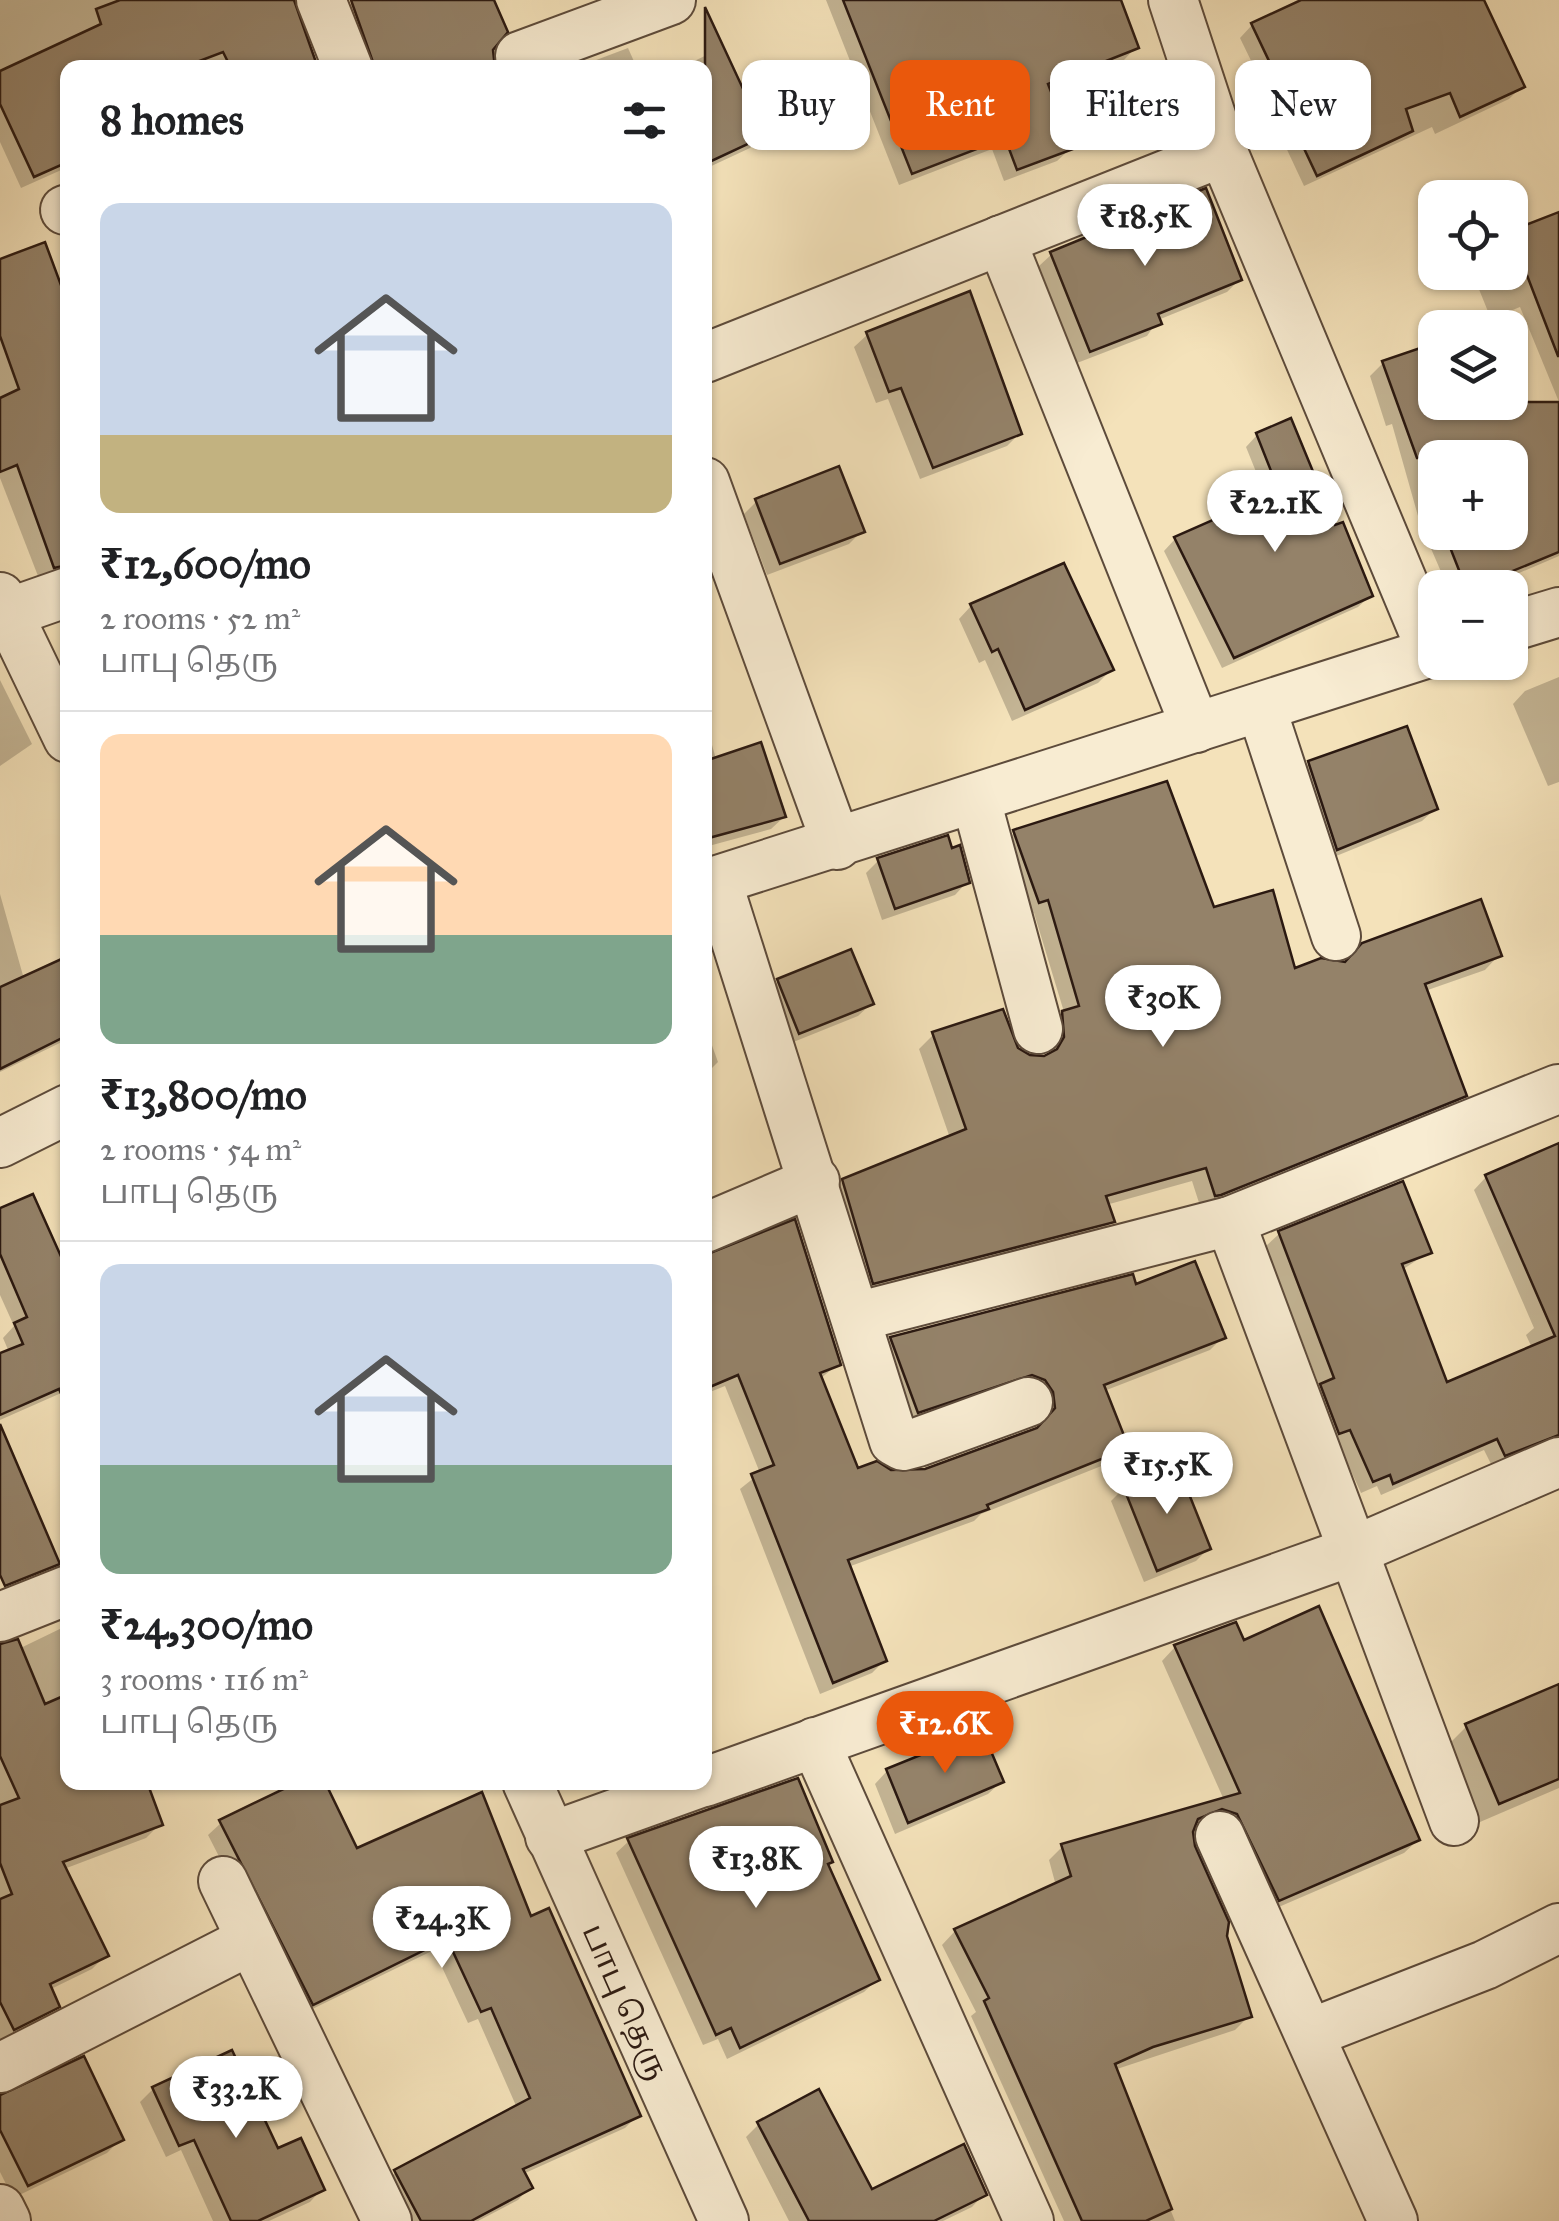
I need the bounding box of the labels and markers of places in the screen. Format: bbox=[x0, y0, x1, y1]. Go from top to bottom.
pin: ₹18.5K bbox=[1064, 184, 1226, 269]
pin: ₹22.1K bbox=[1194, 470, 1356, 555]
pin: ₹30K bbox=[1104, 965, 1222, 1050]
pin: ₹15.5K bbox=[1086, 1432, 1248, 1517]
pin: ₹12.6K bbox=[864, 1691, 1026, 1776]
pin: ₹13.8K bbox=[675, 1826, 837, 1911]
pin: ₹24.3K bbox=[361, 1886, 523, 1971]
pin: ₹33.2K bbox=[155, 2056, 317, 2141]

